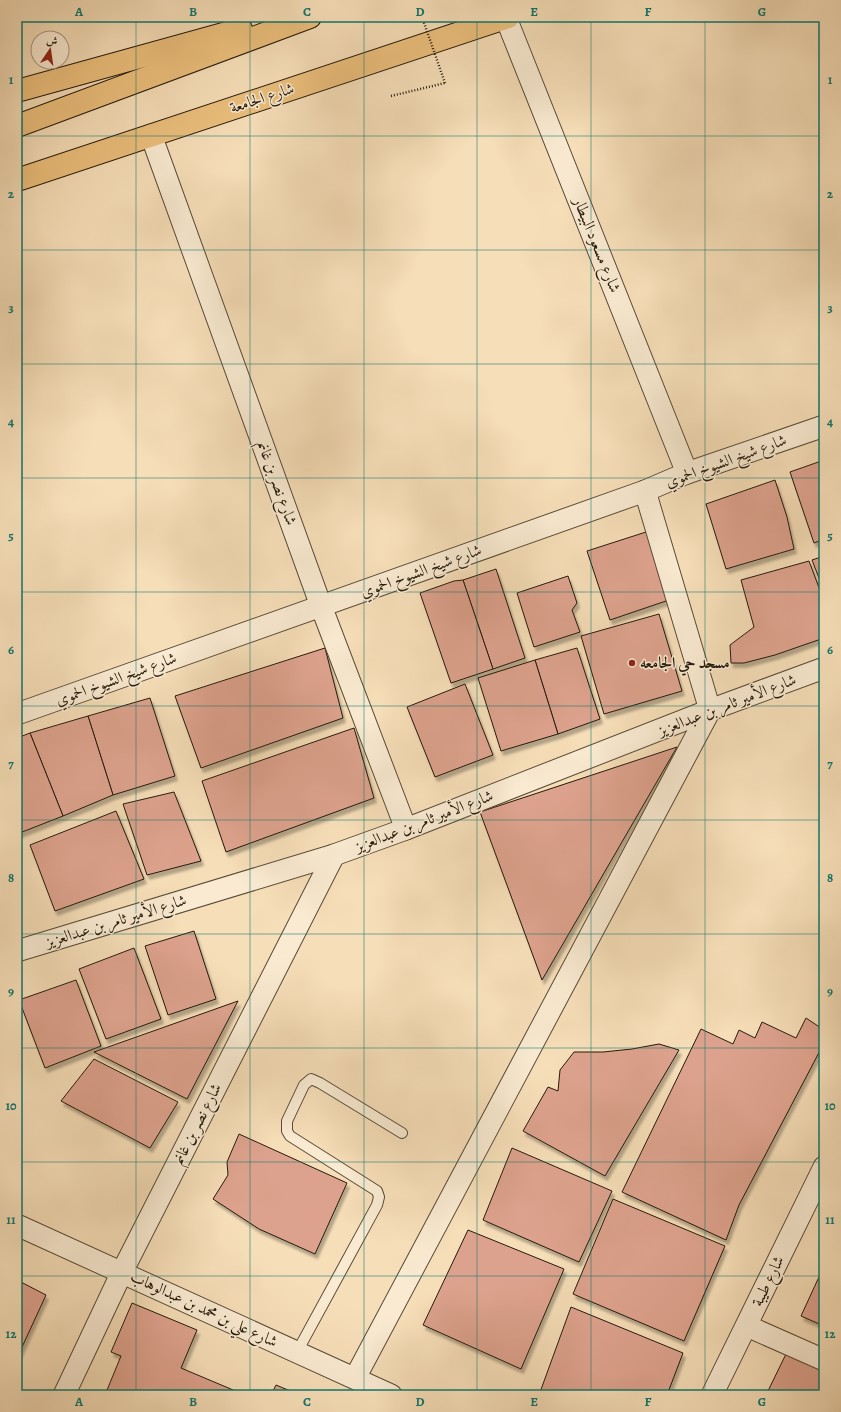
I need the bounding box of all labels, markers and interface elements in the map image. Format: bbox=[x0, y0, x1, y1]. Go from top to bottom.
text: A bbox=[74, 3, 84, 20]
text: B bbox=[189, 3, 197, 20]
text: C bbox=[303, 3, 311, 20]
text: D bbox=[415, 3, 425, 20]
text: E bbox=[530, 3, 538, 20]
text: F bbox=[645, 3, 652, 20]
text: G bbox=[758, 3, 766, 20]
north arrow bbox=[30, 30, 70, 70]
text: ش bbox=[45, 32, 59, 49]
text: 1 bbox=[9, 71, 14, 88]
text: 1 bbox=[828, 71, 833, 88]
street label: شارع الجامعة bbox=[227, 77, 298, 121]
text: 2 bbox=[8, 185, 15, 202]
text: 2 bbox=[827, 185, 834, 202]
street label: شارع مسعود البيطار bbox=[565, 192, 626, 297]
text: 3 bbox=[8, 299, 14, 316]
text: 3 bbox=[827, 299, 833, 316]
text: 4 bbox=[8, 413, 14, 430]
text: 4 bbox=[827, 413, 833, 430]
street label: شارع شيخ الشيوخ الحموي bbox=[662, 429, 791, 496]
street label: شارع نصر بن غانم bbox=[249, 438, 303, 529]
text: 5 bbox=[8, 527, 14, 544]
text: 5 bbox=[827, 527, 833, 544]
street label: شارع شيخ الشيوخ الحموي bbox=[357, 539, 486, 606]
text: 6 bbox=[8, 641, 14, 658]
text: 6 bbox=[827, 641, 833, 658]
street label: شارع شيخ الشيوخ الحموي bbox=[52, 647, 181, 714]
place label: مسجد حي الجامعه bbox=[640, 652, 730, 676]
marker: مسجد حي الجامعه bbox=[627, 658, 637, 668]
street label: شارع الأمير ثامر بن عبدالعزيز bbox=[652, 668, 800, 744]
text: 7 bbox=[8, 755, 14, 772]
text: 7 bbox=[827, 755, 833, 772]
street label: شارع الأمير ثامر بن عبدالعزيز bbox=[349, 784, 497, 860]
text: 8 bbox=[8, 869, 14, 886]
text: 8 bbox=[827, 869, 833, 886]
street label: شارع الأمير ثامر بن عبدالعزيز bbox=[40, 888, 190, 955]
text: 9 bbox=[8, 983, 14, 1000]
text: 9 bbox=[827, 983, 833, 1000]
street label: شارع نصر بن غانم bbox=[167, 1079, 230, 1170]
text: 10 bbox=[5, 1097, 17, 1114]
text: 10 bbox=[824, 1097, 836, 1114]
text: 11 bbox=[6, 1211, 16, 1228]
text: 11 bbox=[825, 1211, 835, 1228]
street label: شارع طيبة bbox=[746, 1252, 791, 1311]
street label: شارع علي بن محمد بن عبدالوهاب bbox=[125, 1265, 281, 1356]
text: 12 bbox=[6, 1325, 17, 1342]
text: 12 bbox=[825, 1325, 836, 1342]
text: A bbox=[74, 1393, 84, 1410]
text: B bbox=[189, 1393, 197, 1410]
text: C bbox=[303, 1393, 311, 1410]
text: D bbox=[415, 1393, 425, 1410]
text: E bbox=[530, 1393, 538, 1410]
text: F bbox=[645, 1393, 652, 1410]
text: G bbox=[758, 1393, 766, 1410]

